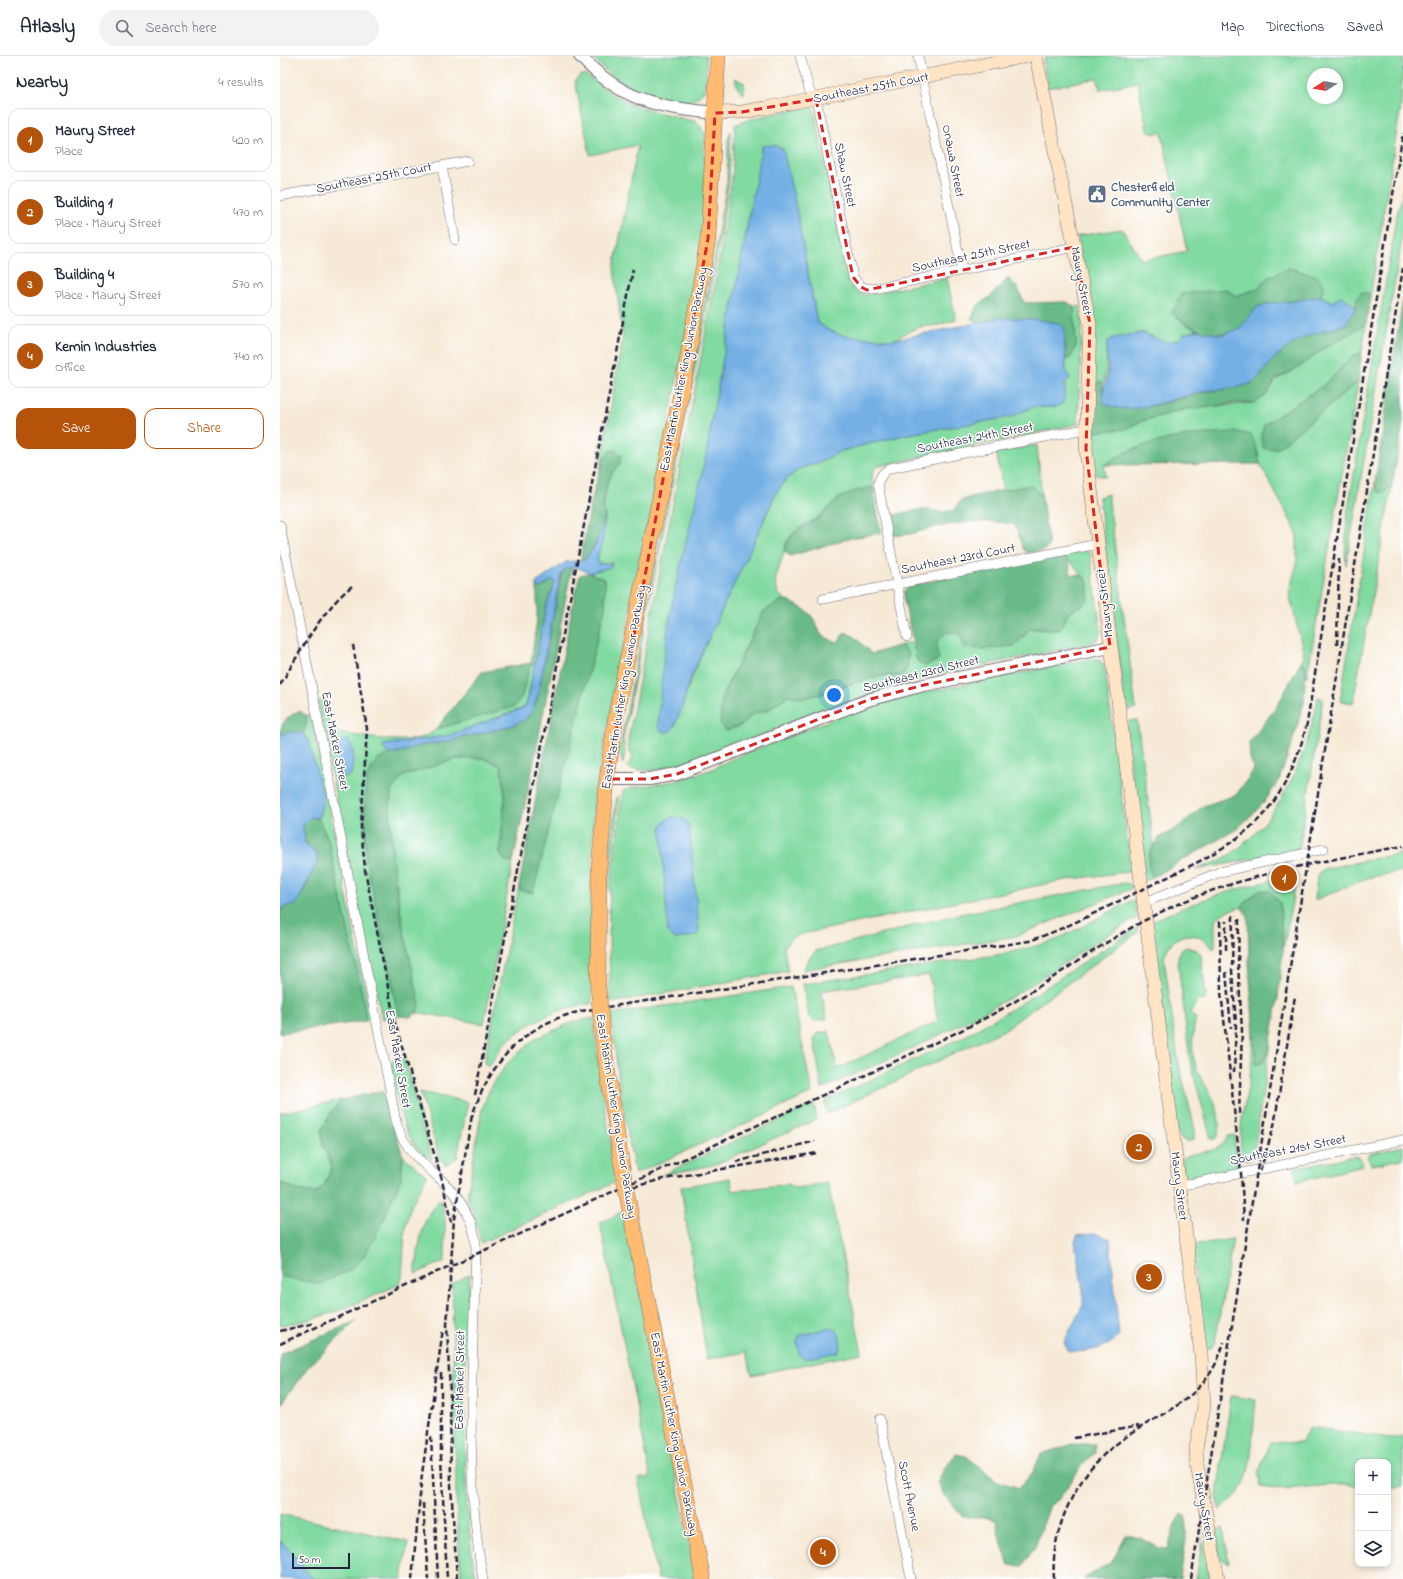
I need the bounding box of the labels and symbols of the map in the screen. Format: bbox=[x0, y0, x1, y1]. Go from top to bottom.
street label: Southeast 25th Court bbox=[812, 67, 931, 109]
north arrow bbox=[1307, 68, 1343, 104]
street label: Onawa Street bbox=[937, 123, 969, 200]
street label: Shaw Street bbox=[829, 141, 861, 210]
street label: Southeast 25th Court bbox=[315, 157, 434, 199]
place label: Chesterfield Community Center bbox=[1111, 178, 1211, 214]
public building icon: Chesterfield Community Center bbox=[1086, 183, 1108, 205]
street label: Southeast 25th Street bbox=[910, 234, 1033, 278]
street label: Maury Street bbox=[1064, 245, 1097, 318]
street label: East Martin Luther King Junior Parkway bbox=[655, 265, 714, 473]
street label: Southeast 24th Street bbox=[915, 417, 1036, 459]
street label: Southeast 23rd Court bbox=[899, 538, 1017, 579]
street label: Maury Street bbox=[1091, 567, 1120, 639]
street label: East Martin Luther King Junior Parkway bbox=[597, 583, 652, 791]
street label: Southeast 23rd Street bbox=[861, 650, 982, 698]
your location bbox=[824, 685, 844, 705]
street label: East Market Street bbox=[316, 690, 354, 792]
pin: 1 bbox=[1271, 863, 1297, 893]
street label: East Market Street bbox=[380, 1008, 416, 1110]
street label: East Martin Luther King Junior Parkway bbox=[589, 1012, 642, 1220]
street label: Southeast 21st Street bbox=[1228, 1129, 1348, 1171]
pin: 2 bbox=[1126, 1132, 1152, 1162]
street label: Maury Street bbox=[1164, 1150, 1193, 1222]
pin: 3 bbox=[1136, 1262, 1162, 1292]
street label: East Market Street bbox=[450, 1329, 470, 1430]
street label: East Martin Luther King Junior Parkway bbox=[644, 1330, 703, 1538]
street label: Scott Avenue bbox=[893, 1459, 925, 1533]
street label: Maury Street bbox=[1188, 1471, 1220, 1544]
pin: 4 bbox=[810, 1537, 836, 1567]
scale bar bbox=[292, 1551, 350, 1570]

